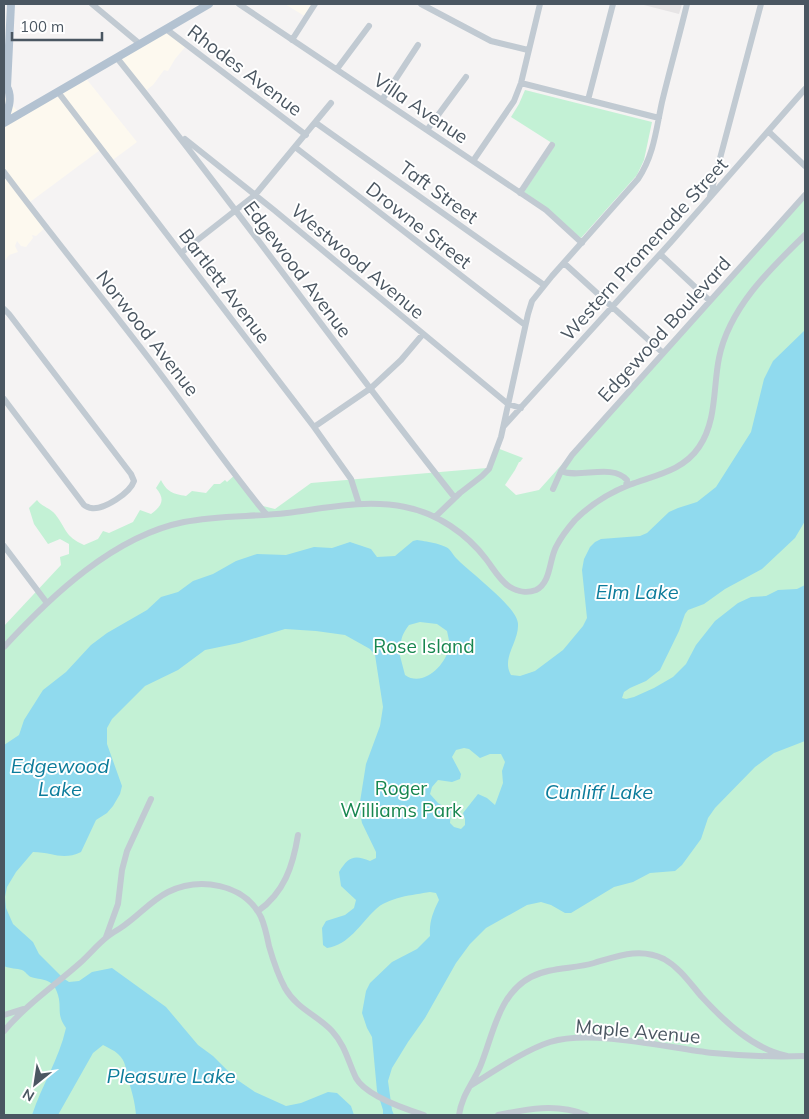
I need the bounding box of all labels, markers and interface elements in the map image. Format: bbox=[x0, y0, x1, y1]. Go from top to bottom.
scale bar bbox=[12, 10, 102, 42]
text: 100 m bbox=[20, 17, 64, 36]
street label: Rhodes Avenue bbox=[183, 19, 307, 121]
street label: Villa Avenue bbox=[369, 67, 473, 149]
street label: Western Promenade Street bbox=[555, 152, 733, 346]
street label: Taft Street bbox=[395, 155, 483, 229]
street label: Drowne Street bbox=[362, 176, 477, 274]
street label: Edgewood Avenue bbox=[239, 196, 357, 342]
street label: Westwood Avenue bbox=[286, 198, 430, 324]
street label: Bartlett Avenue bbox=[174, 224, 276, 348]
street label: Edgewood Boulevard bbox=[592, 251, 736, 407]
street label: Norwood Avenue bbox=[91, 265, 205, 401]
water label: Elm Lake bbox=[595, 579, 679, 604]
park label: Rose Island bbox=[373, 634, 475, 658]
water label: Edgewood Lake bbox=[11, 753, 109, 801]
park label: Roger Williams Park bbox=[340, 776, 462, 822]
water label: Cunliff Lake bbox=[545, 779, 653, 804]
street label: Maple Avenue bbox=[575, 1014, 701, 1048]
north arrow bbox=[10, 1059, 60, 1109]
water label: Pleasure Lake bbox=[106, 1063, 236, 1088]
text: N bbox=[19, 1085, 38, 1106]

